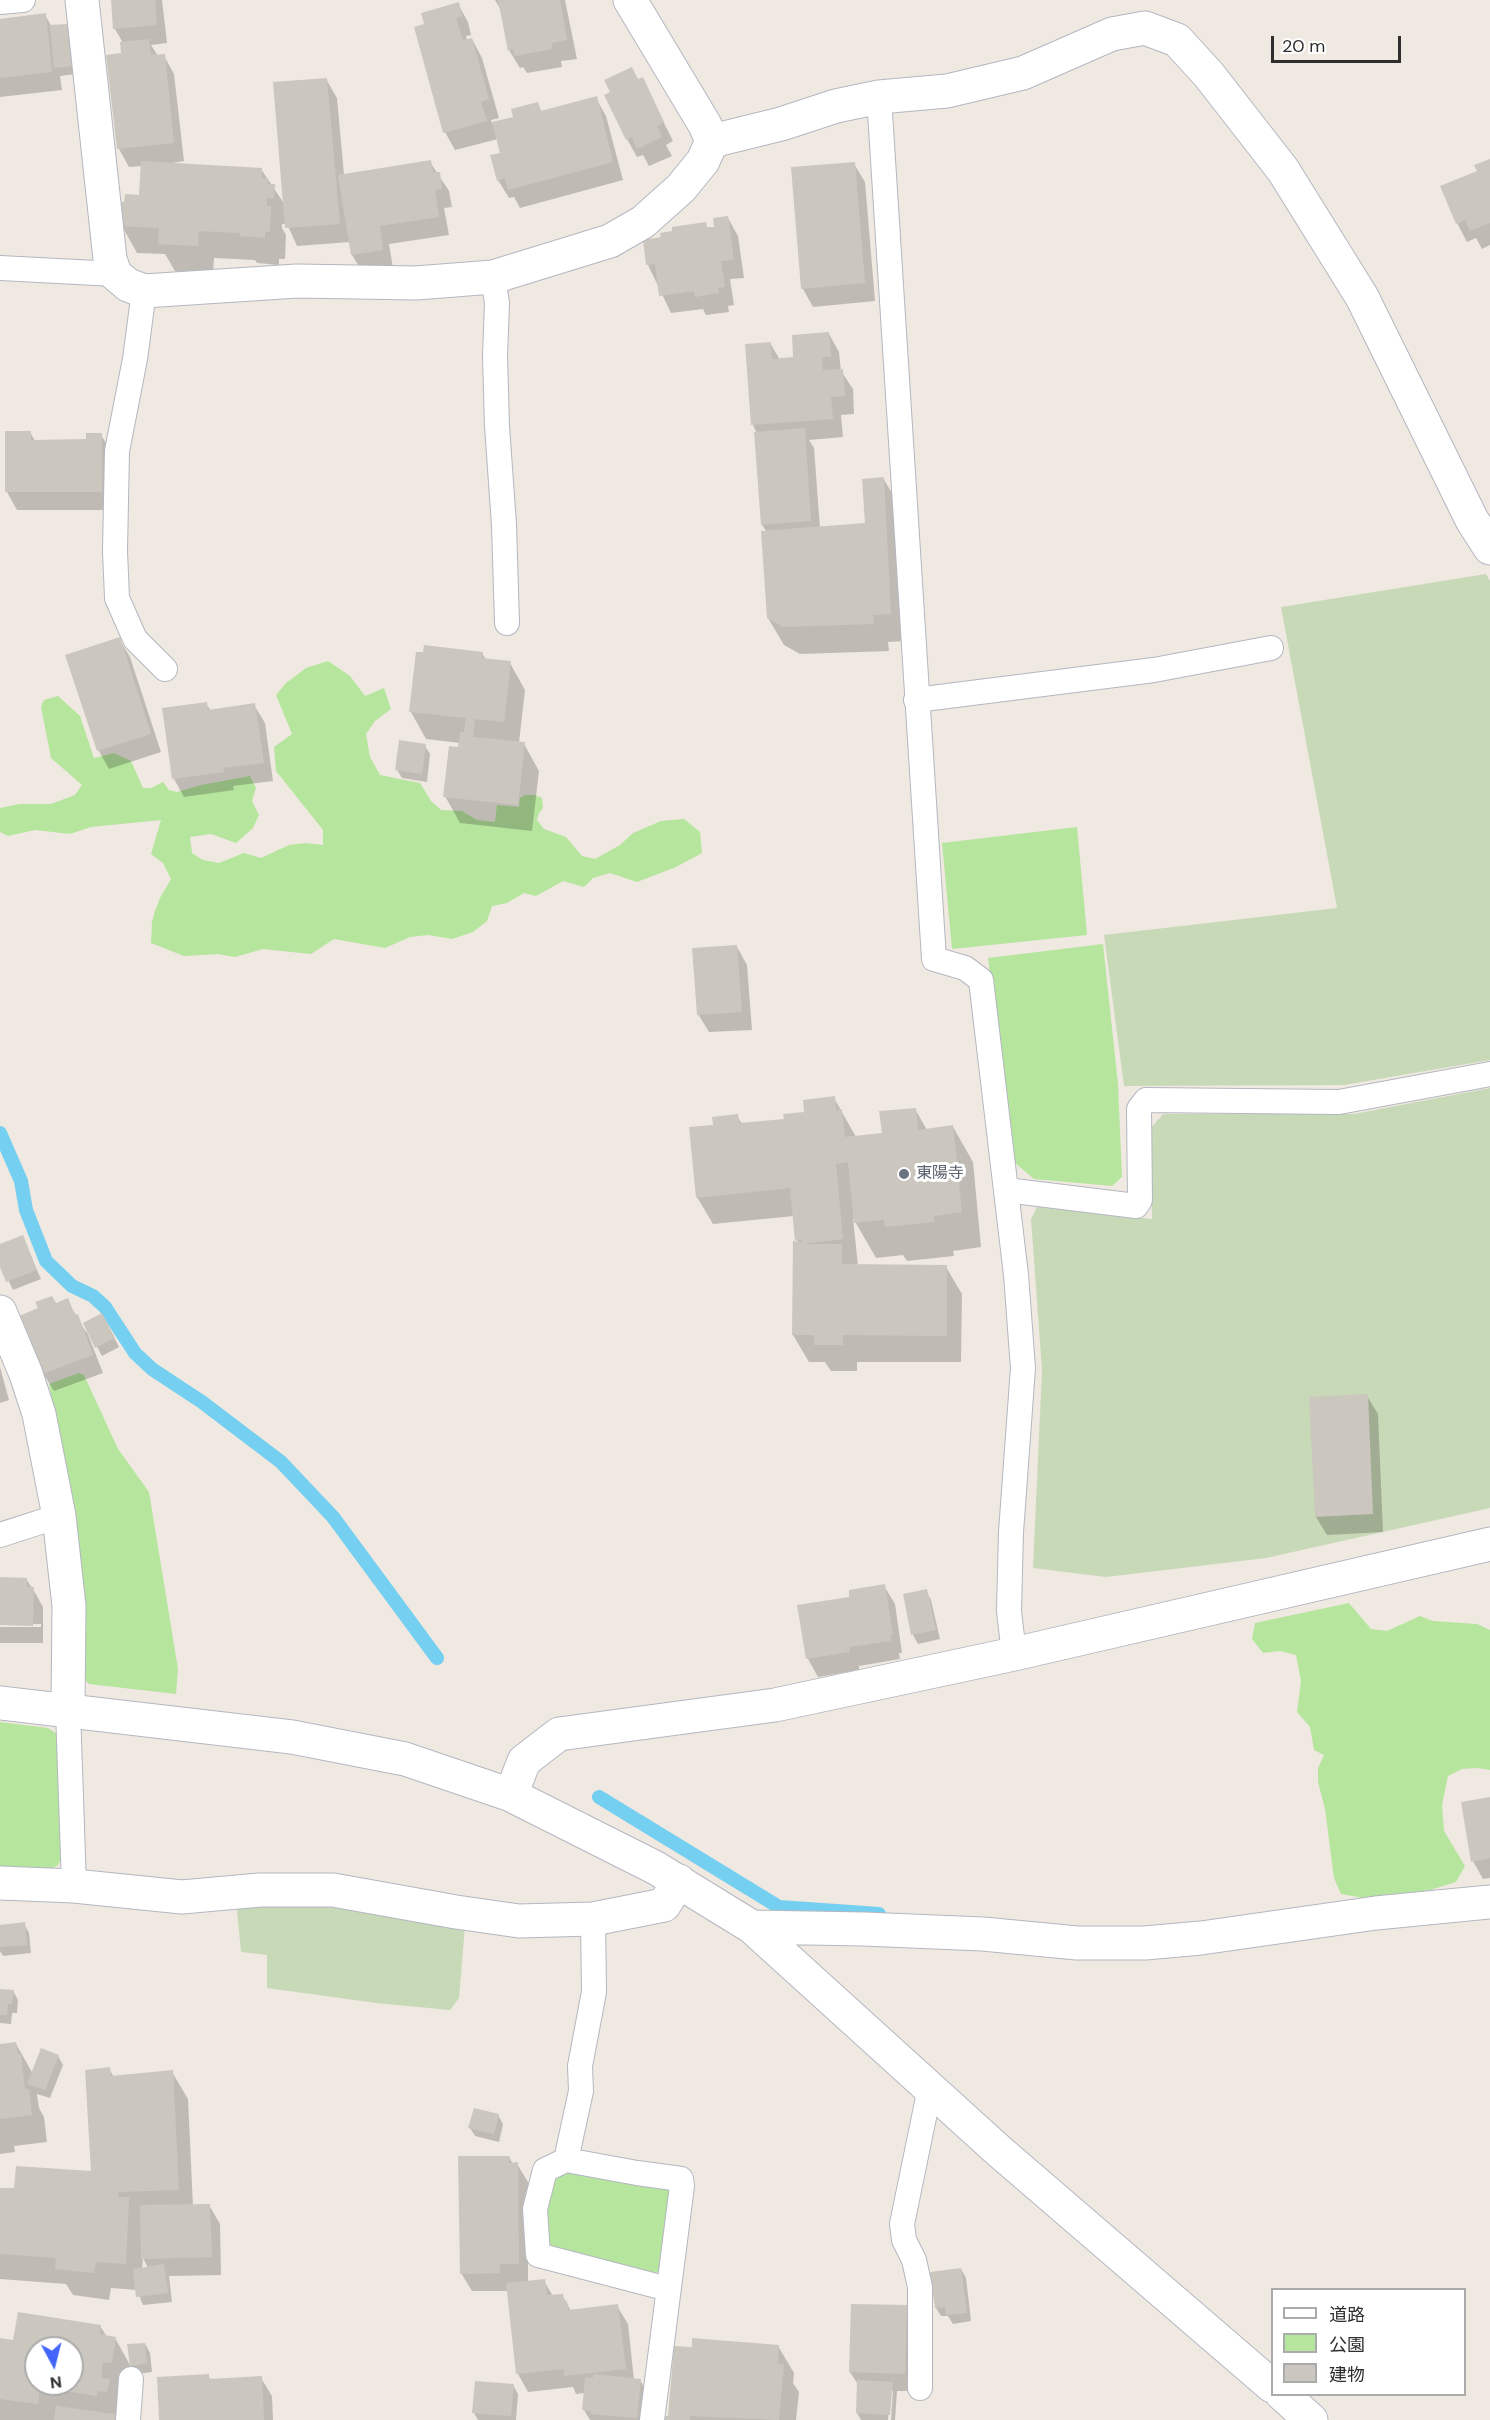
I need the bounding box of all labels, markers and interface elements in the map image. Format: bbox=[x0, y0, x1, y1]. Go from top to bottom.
scale bar bbox=[1274, 24, 1404, 62]
text: 20 m bbox=[1282, 34, 1325, 58]
place label: 東陽寺 bbox=[916, 1164, 964, 1184]
marker: 東陽寺 bbox=[897, 1167, 911, 1181]
legend bbox=[1271, 2288, 1466, 2396]
text: 道路 bbox=[1329, 2303, 1365, 2327]
text: 公園 bbox=[1329, 2333, 1365, 2357]
north arrow bbox=[24, 2336, 84, 2396]
text: 建物 bbox=[1329, 2363, 1365, 2387]
text: N bbox=[49, 2371, 63, 2394]

